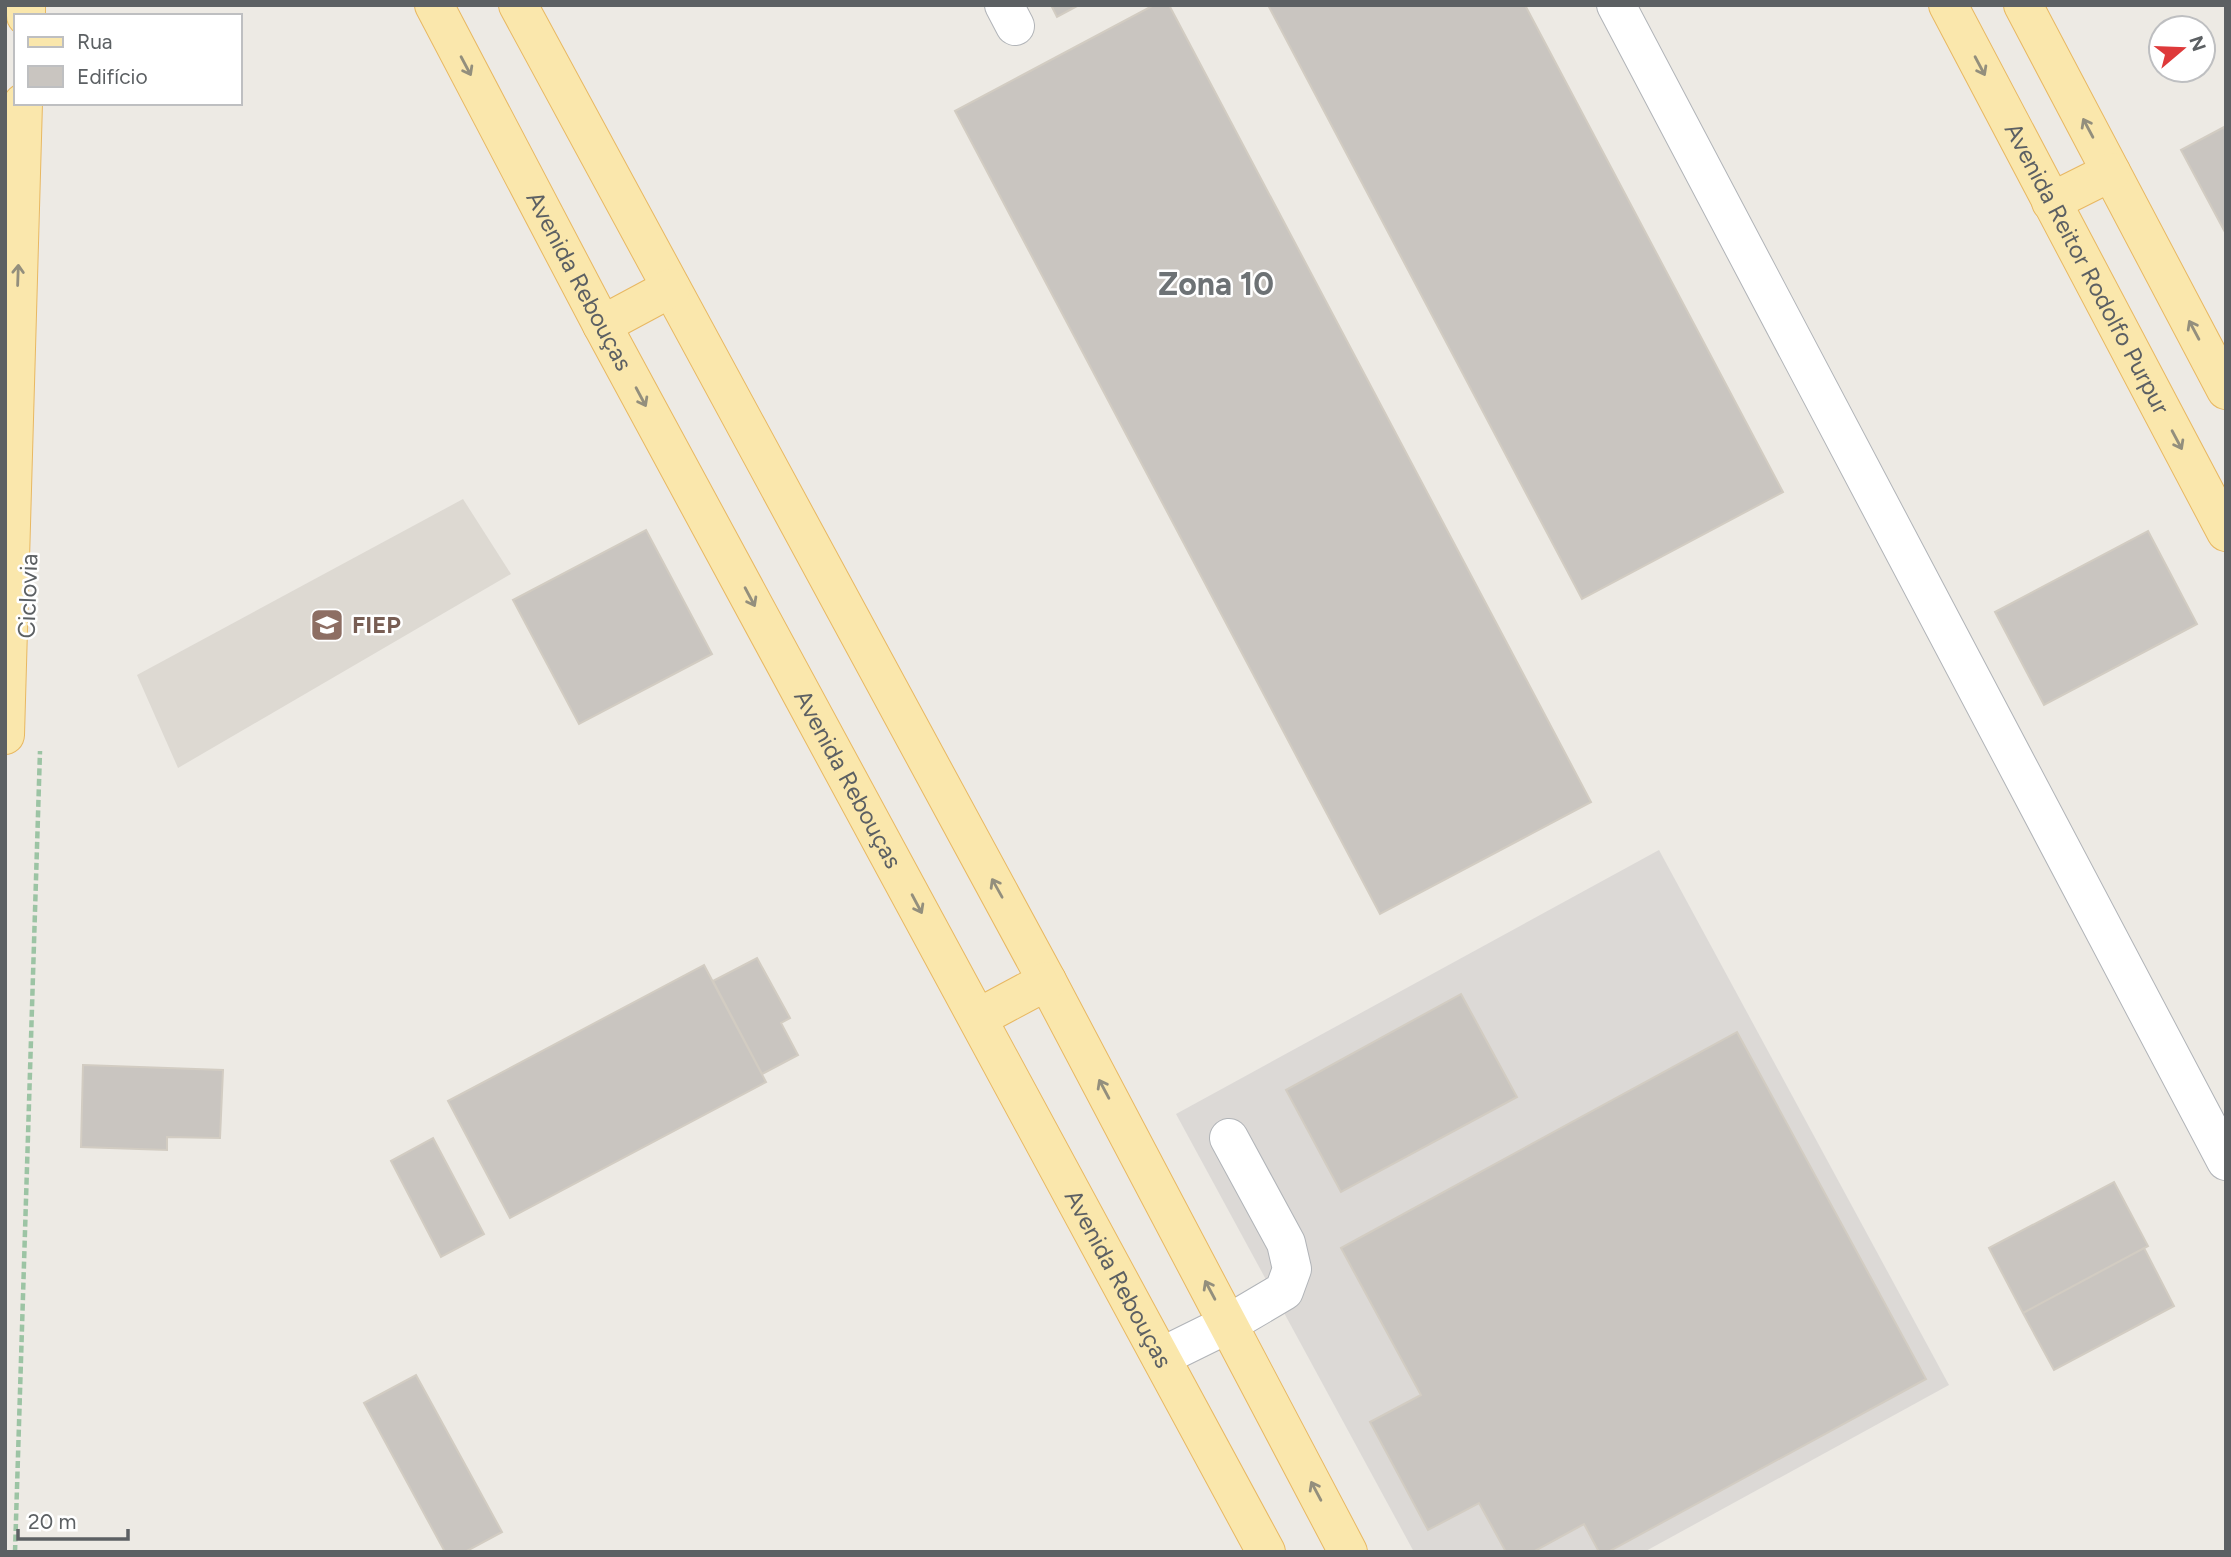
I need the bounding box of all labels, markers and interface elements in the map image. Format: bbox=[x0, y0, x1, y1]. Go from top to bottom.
legend bbox=[14, 14, 242, 105]
north arrow bbox=[2147, 14, 2217, 84]
text: Rua bbox=[77, 29, 113, 54]
text: N bbox=[2184, 33, 2211, 54]
one-way arrow bbox=[460, 55, 473, 76]
one-way arrow bbox=[1973, 55, 1987, 76]
text: Edifício bbox=[77, 64, 148, 89]
street label: Avenida Reitor Rodolfo Purpur bbox=[1999, 118, 2176, 419]
one-way arrow bbox=[2081, 119, 2095, 139]
street label: Avenida Rebouças bbox=[520, 186, 639, 375]
one-way arrow bbox=[12, 263, 25, 286]
district label: Zona 10 bbox=[1158, 265, 1274, 303]
one-way arrow bbox=[2187, 320, 2200, 341]
one-way arrow bbox=[634, 386, 648, 406]
one-way arrow bbox=[2171, 429, 2185, 450]
street label: Ciclovia bbox=[12, 553, 43, 639]
one-way arrow bbox=[743, 586, 757, 606]
school or university icon: FIEP bbox=[308, 606, 346, 644]
place label: FIEP bbox=[352, 610, 401, 639]
street label: Avenida Rebouças bbox=[788, 685, 908, 873]
one-way arrow bbox=[990, 878, 1003, 899]
one-way arrow bbox=[910, 894, 924, 914]
one-way arrow bbox=[1097, 1079, 1111, 1100]
street label: Avenida Rebouças bbox=[1059, 1184, 1179, 1373]
one-way arrow bbox=[1203, 1280, 1216, 1301]
one-way arrow bbox=[1309, 1482, 1323, 1502]
scale bar bbox=[18, 1498, 128, 1542]
text: 20 m bbox=[28, 1509, 76, 1534]

